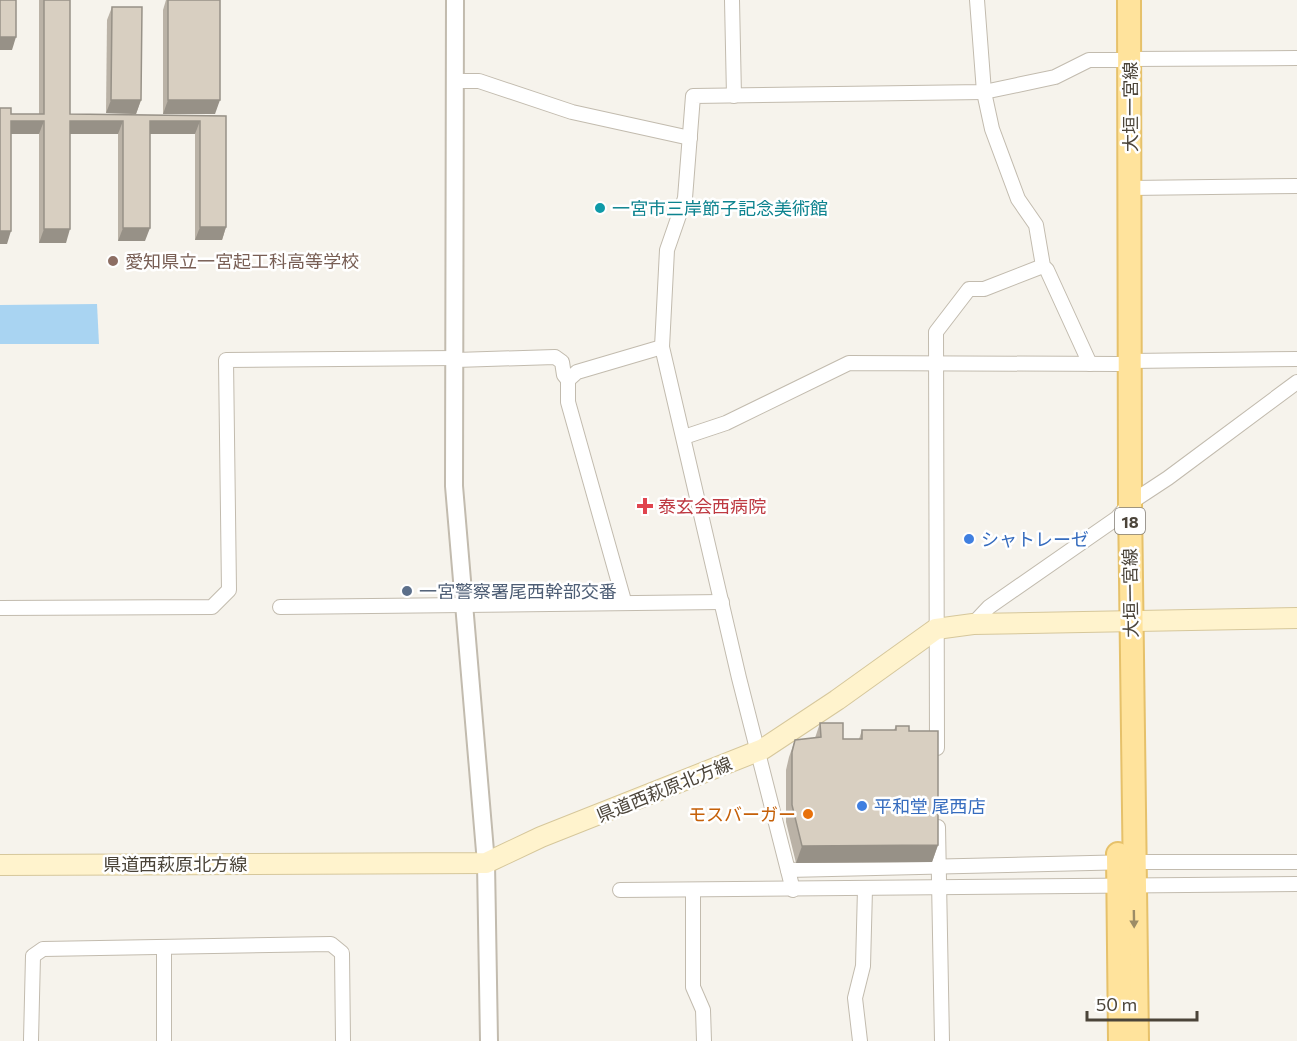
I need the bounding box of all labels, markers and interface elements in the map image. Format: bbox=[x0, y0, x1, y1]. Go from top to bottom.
street label: 大垣一宮線 bbox=[1119, 62, 1141, 152]
place label: 一宮市三岸節子記念美術館 bbox=[612, 197, 828, 219]
marker: 一宮市三岸節子記念美術館 bbox=[593, 201, 607, 215]
place label: 愛知県立一宮起工科高等学校 bbox=[125, 250, 359, 272]
marker: 愛知県立一宮起工科高等学校 bbox=[106, 254, 120, 268]
place label: 泰玄会西病院 bbox=[658, 495, 766, 517]
marker: 泰玄会西病院 bbox=[636, 497, 654, 515]
road number: 18 bbox=[1115, 508, 1145, 534]
place label: シャトレーゼ bbox=[981, 528, 1089, 550]
marker: シャトレーゼ bbox=[962, 532, 976, 546]
street label: 大垣一宮線 bbox=[1118, 548, 1142, 638]
place label: 一宮警察署尾西幹部交番 bbox=[419, 580, 617, 602]
marker: 一宮警察署尾西幹部交番 bbox=[400, 584, 414, 598]
street label: 県道西萩原北方線 bbox=[593, 752, 735, 826]
place label: 平和堂 尾西店 bbox=[874, 795, 985, 817]
marker: 平和堂 尾西店 bbox=[855, 799, 869, 813]
place label: モスバーガー bbox=[688, 803, 796, 825]
marker: モスバーガー bbox=[801, 807, 815, 821]
street label: 県道西萩原北方線 bbox=[103, 853, 247, 875]
one-way arrow bbox=[1129, 910, 1139, 929]
scale bar bbox=[1087, 984, 1196, 1022]
text: 50 m bbox=[1096, 993, 1137, 1015]

